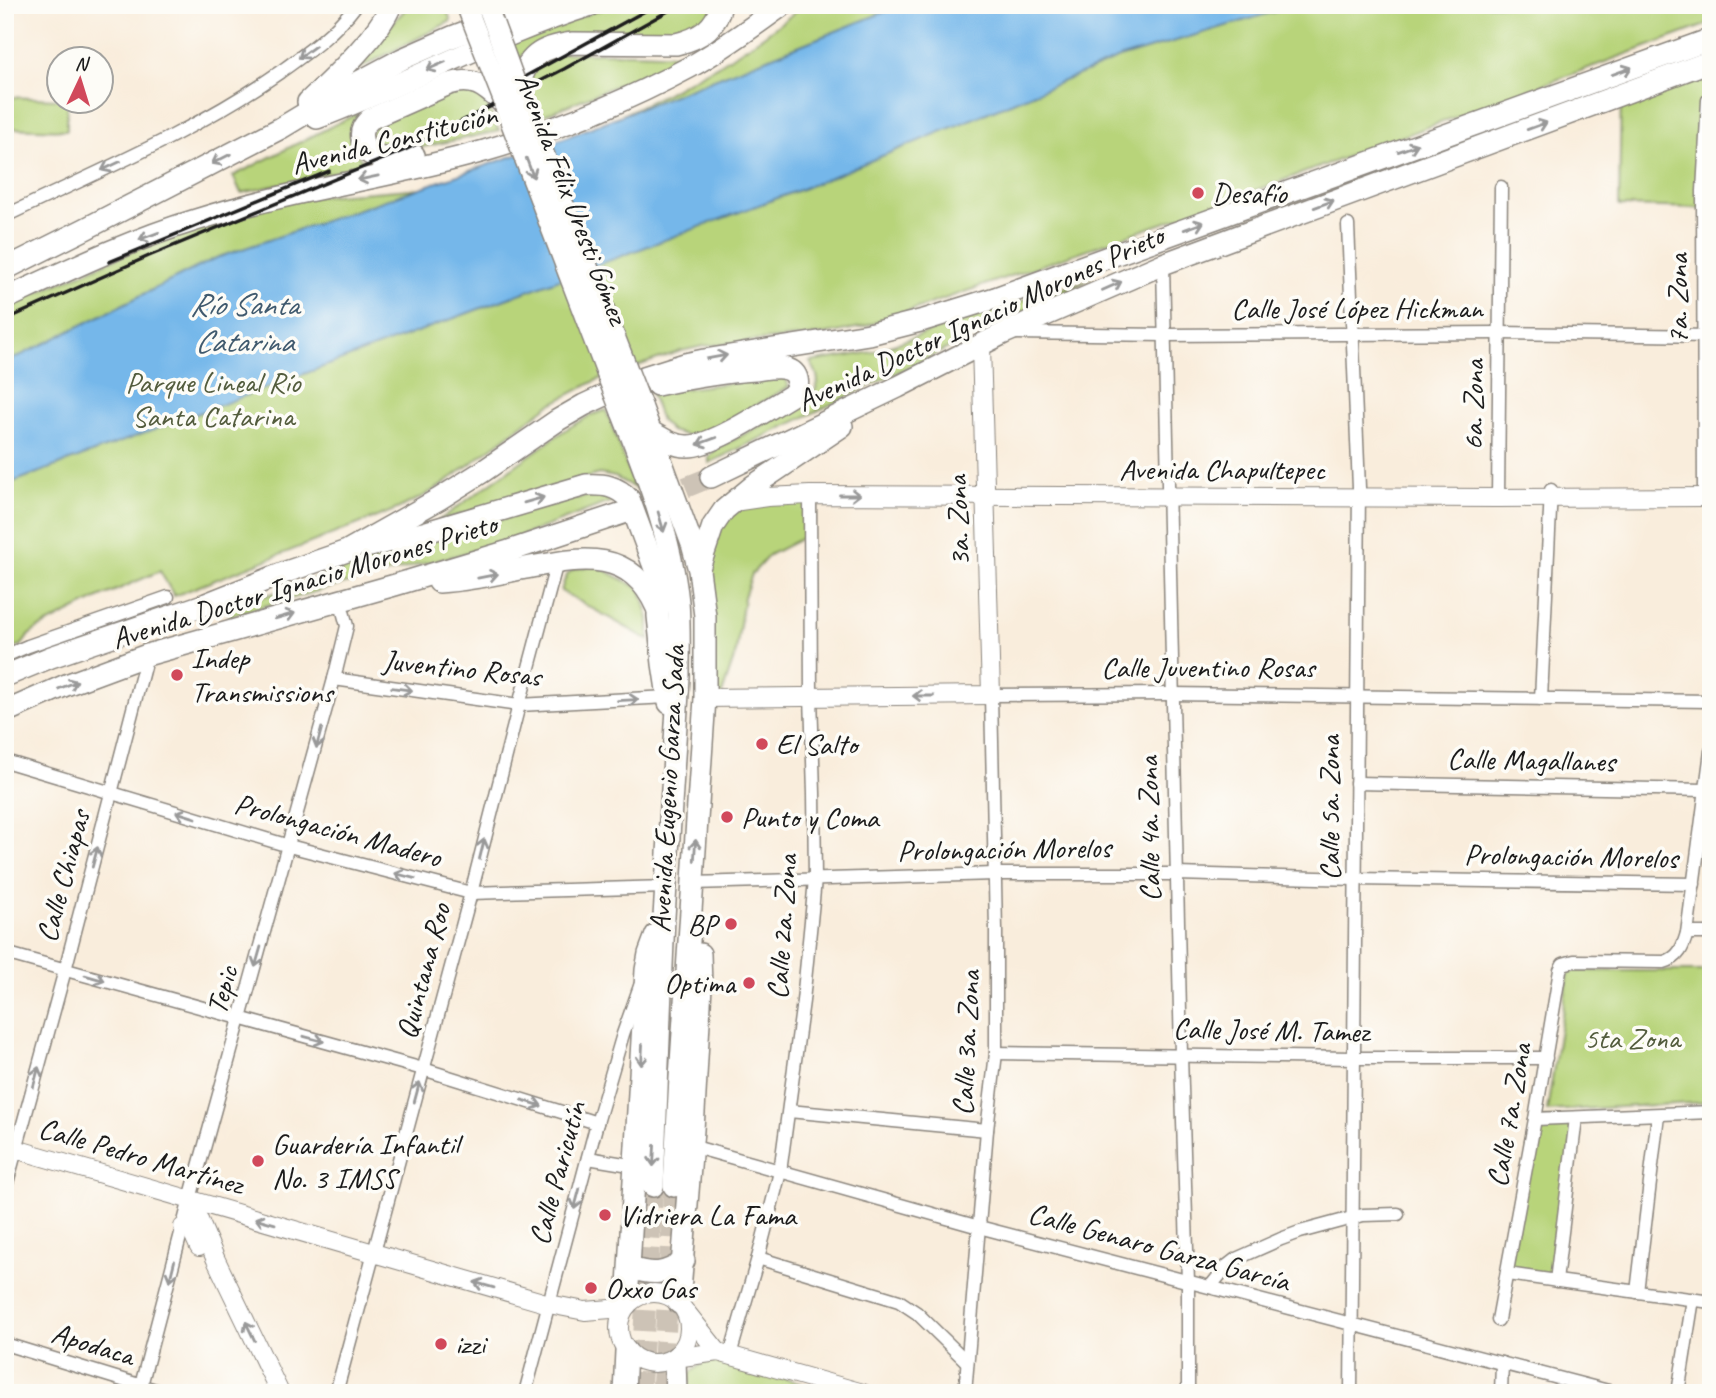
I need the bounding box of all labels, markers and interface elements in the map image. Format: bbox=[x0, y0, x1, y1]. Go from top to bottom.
one-way arrow bbox=[298, 45, 317, 59]
north arrow bbox=[46, 46, 116, 116]
text: N bbox=[74, 52, 91, 77]
one-way arrow bbox=[426, 60, 447, 73]
one-way arrow bbox=[1610, 64, 1632, 76]
street label: Avenida Félix Uresti Gómez bbox=[507, 67, 638, 331]
street label: Avenida Constitución bbox=[287, 95, 502, 183]
one-way arrow bbox=[1526, 118, 1548, 131]
one-way arrow bbox=[1396, 141, 1418, 153]
one-way arrow bbox=[211, 152, 231, 166]
one-way arrow bbox=[524, 157, 537, 179]
one-way arrow bbox=[101, 160, 122, 173]
one-way arrow bbox=[357, 171, 380, 185]
place label: Desafío bbox=[1212, 174, 1288, 212]
marker: Desafío bbox=[1190, 185, 1206, 201]
one-way arrow bbox=[1312, 197, 1334, 210]
street label: Avenida Doctor Ignacio Morones Prieto bbox=[791, 215, 1172, 420]
one-way arrow bbox=[1183, 219, 1205, 231]
one-way arrow bbox=[138, 231, 160, 243]
street label: 7a. Zona bbox=[1658, 252, 1696, 344]
one-way arrow bbox=[1100, 279, 1122, 292]
water label: Río Santa Catarina bbox=[190, 284, 302, 362]
street label: Calle José López Hickman bbox=[1231, 289, 1484, 327]
one-way arrow bbox=[705, 350, 728, 364]
street label: 6a. Zona bbox=[1453, 357, 1493, 451]
park label: Parque Lineal Río Santa Catarina bbox=[126, 363, 302, 435]
one-way arrow bbox=[697, 436, 719, 448]
street label: Avenida Chapultepec bbox=[1119, 450, 1326, 488]
street label: 3a. Zona bbox=[937, 473, 979, 567]
one-way arrow bbox=[838, 488, 861, 502]
one-way arrow bbox=[523, 493, 545, 506]
street label: Avenida Doctor Ignacio Morones Prieto bbox=[107, 503, 504, 658]
one-way arrow bbox=[656, 511, 669, 533]
one-way arrow bbox=[476, 569, 498, 582]
one-way arrow bbox=[273, 609, 295, 622]
place label: Indep Transmissions bbox=[191, 639, 335, 711]
street label: Juventino Rosas bbox=[379, 641, 546, 695]
street label: Avenida Eugenio Garza Sada bbox=[641, 643, 694, 933]
street label: Calle Juventino Rosas bbox=[1101, 648, 1318, 686]
marker: Indep Transmissions bbox=[169, 667, 185, 683]
one-way arrow bbox=[57, 677, 78, 690]
one-way arrow bbox=[390, 682, 413, 695]
one-way arrow bbox=[911, 689, 934, 702]
one-way arrow bbox=[616, 693, 639, 706]
place label: El Salto bbox=[776, 725, 861, 763]
one-way arrow bbox=[311, 726, 324, 748]
street label: Calle 5a. Zona bbox=[1310, 733, 1348, 881]
marker: El Salto bbox=[754, 736, 770, 752]
street label: Calle Magallanes bbox=[1447, 740, 1618, 781]
street label: Calle 4a. Zona bbox=[1129, 754, 1169, 902]
street label: Prolongación Madero bbox=[230, 784, 447, 876]
place label: Punto y Coma bbox=[741, 798, 880, 836]
street label: Calle Chiapas bbox=[27, 803, 100, 946]
one-way arrow bbox=[175, 808, 197, 821]
marker: Punto y Coma bbox=[719, 809, 735, 825]
street label: Prolongación Morelos bbox=[897, 828, 1114, 870]
street label: Prolongación Morelos bbox=[1464, 835, 1681, 877]
one-way arrow bbox=[476, 838, 489, 861]
one-way arrow bbox=[689, 839, 702, 862]
one-way arrow bbox=[89, 846, 102, 869]
street label: Calle 2a. Zona bbox=[758, 851, 806, 1001]
one-way arrow bbox=[394, 869, 417, 882]
street label: Quintana Roo bbox=[387, 898, 460, 1043]
place label: BP bbox=[688, 905, 721, 943]
marker: BP bbox=[723, 916, 739, 932]
one-way arrow bbox=[251, 945, 264, 968]
street label: Tepic bbox=[197, 960, 247, 1018]
place label: Optima bbox=[664, 964, 737, 1002]
street label: Calle 3a. Zona bbox=[943, 968, 989, 1116]
one-way arrow bbox=[83, 972, 105, 985]
marker: Optima bbox=[741, 975, 757, 991]
street label: Calle José M. Tamez bbox=[1172, 1009, 1372, 1051]
park label: 5ta Zona bbox=[1584, 1019, 1683, 1057]
one-way arrow bbox=[302, 1033, 325, 1046]
street label: Calle 7a. Zona bbox=[1478, 1038, 1541, 1190]
one-way arrow bbox=[635, 1043, 648, 1066]
one-way arrow bbox=[30, 1066, 43, 1088]
one-way arrow bbox=[411, 1081, 424, 1104]
street label: Calle Paricutín bbox=[520, 1096, 595, 1249]
one-way arrow bbox=[521, 1097, 543, 1110]
street label: Calle Pedro Martínez bbox=[34, 1109, 250, 1204]
place label: Guardería Infantil No. 3 IMSS bbox=[272, 1125, 464, 1197]
one-way arrow bbox=[648, 1145, 661, 1168]
marker: Guardería Infantil No. 3 IMSS bbox=[250, 1153, 266, 1169]
one-way arrow bbox=[570, 1187, 583, 1210]
street label: Calle Genaro Garza García bbox=[1024, 1194, 1296, 1301]
place label: Vidriera La Fama bbox=[619, 1196, 798, 1234]
marker: Vidriera La Fama bbox=[597, 1207, 613, 1223]
one-way arrow bbox=[255, 1214, 277, 1227]
one-way arrow bbox=[165, 1259, 178, 1282]
place label: Oxxo Gas bbox=[605, 1269, 699, 1307]
one-way arrow bbox=[473, 1277, 495, 1290]
marker: Oxxo Gas bbox=[583, 1280, 599, 1296]
street label: Apodaca bbox=[47, 1314, 141, 1375]
one-way arrow bbox=[243, 1321, 257, 1342]
place label: izzi bbox=[455, 1325, 489, 1363]
marker: izzi bbox=[433, 1336, 449, 1352]

